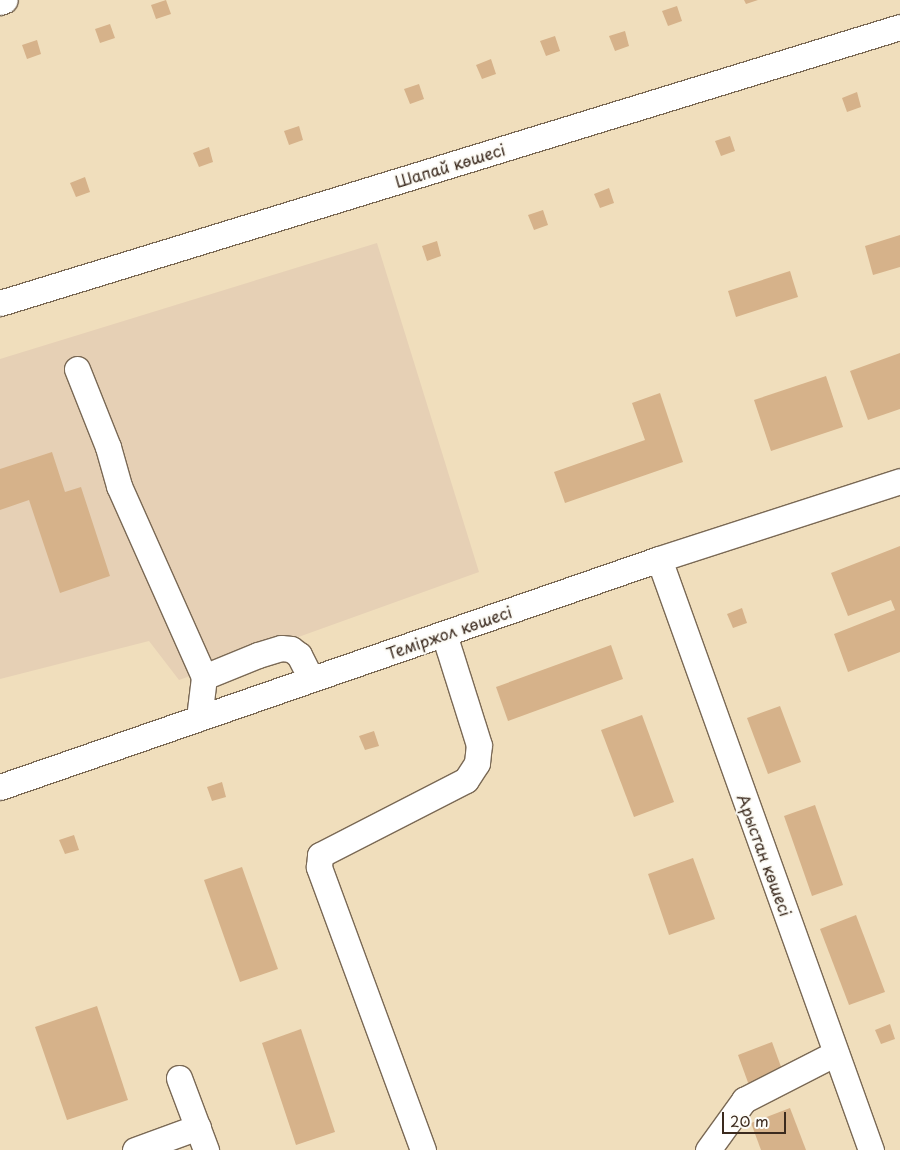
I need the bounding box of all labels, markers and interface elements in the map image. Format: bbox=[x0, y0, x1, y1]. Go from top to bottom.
street label: Шапай көшесі bbox=[392, 139, 508, 191]
street label: Теміржол көшесі bbox=[383, 601, 515, 663]
street label: Арыстан көшесі bbox=[734, 791, 796, 919]
scale bar bbox=[725, 1102, 789, 1134]
text: 20 m bbox=[730, 1109, 769, 1132]

